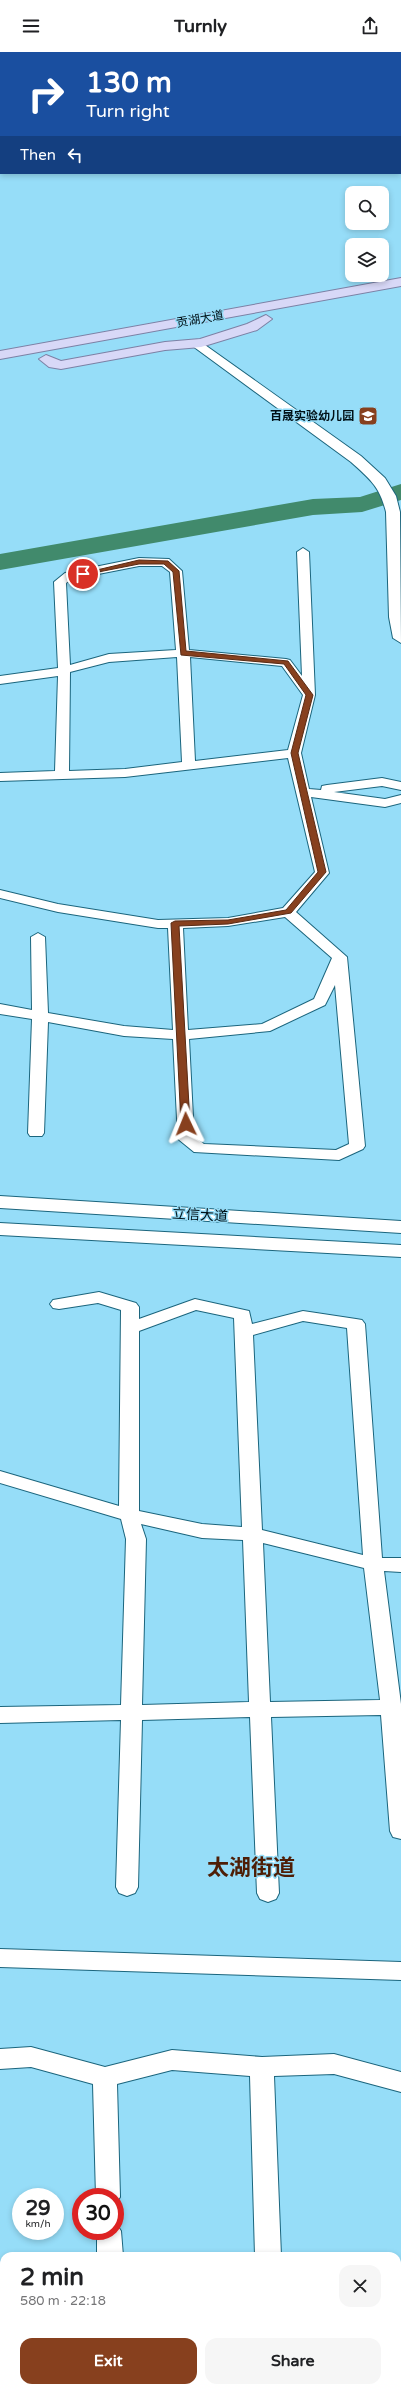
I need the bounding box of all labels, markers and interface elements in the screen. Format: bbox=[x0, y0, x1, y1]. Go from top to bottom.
icon: menu bbox=[20, 15, 42, 37]
text: Turnly bbox=[174, 15, 227, 37]
icon: share bbox=[359, 15, 381, 37]
text: 130 m bbox=[86, 66, 172, 100]
icon: right bbox=[20, 68, 72, 120]
text: Turn right bbox=[86, 100, 170, 122]
icon: left bbox=[64, 144, 86, 166]
text: Then bbox=[20, 146, 56, 164]
map controls bbox=[345, 186, 389, 282]
button: search bbox=[345, 186, 389, 230]
button: layers bbox=[345, 238, 389, 282]
street label: 贡湖大道 bbox=[175, 308, 225, 330]
school or university icon: 百晟实验幼儿园 bbox=[357, 405, 379, 427]
place label: 百晟实验幼儿园 bbox=[270, 409, 354, 423]
pin bbox=[66, 557, 100, 591]
icon: arrive bbox=[72, 563, 94, 585]
position arrow bbox=[165, 1103, 207, 1145]
street label: 立信大道 bbox=[172, 1205, 228, 1225]
district label: 太湖街道 bbox=[207, 1855, 295, 1881]
speed limit sign: 30 bbox=[72, 2188, 124, 2240]
text: 29 bbox=[25, 2197, 51, 2221]
text: km/h bbox=[25, 2218, 51, 2230]
text: 2 min bbox=[20, 2263, 84, 2292]
button: close bbox=[339, 2265, 381, 2307]
text: 580 m · 22:18 bbox=[20, 2293, 106, 2309]
button: Exit bbox=[20, 2338, 197, 2384]
button: Share bbox=[205, 2338, 381, 2384]

